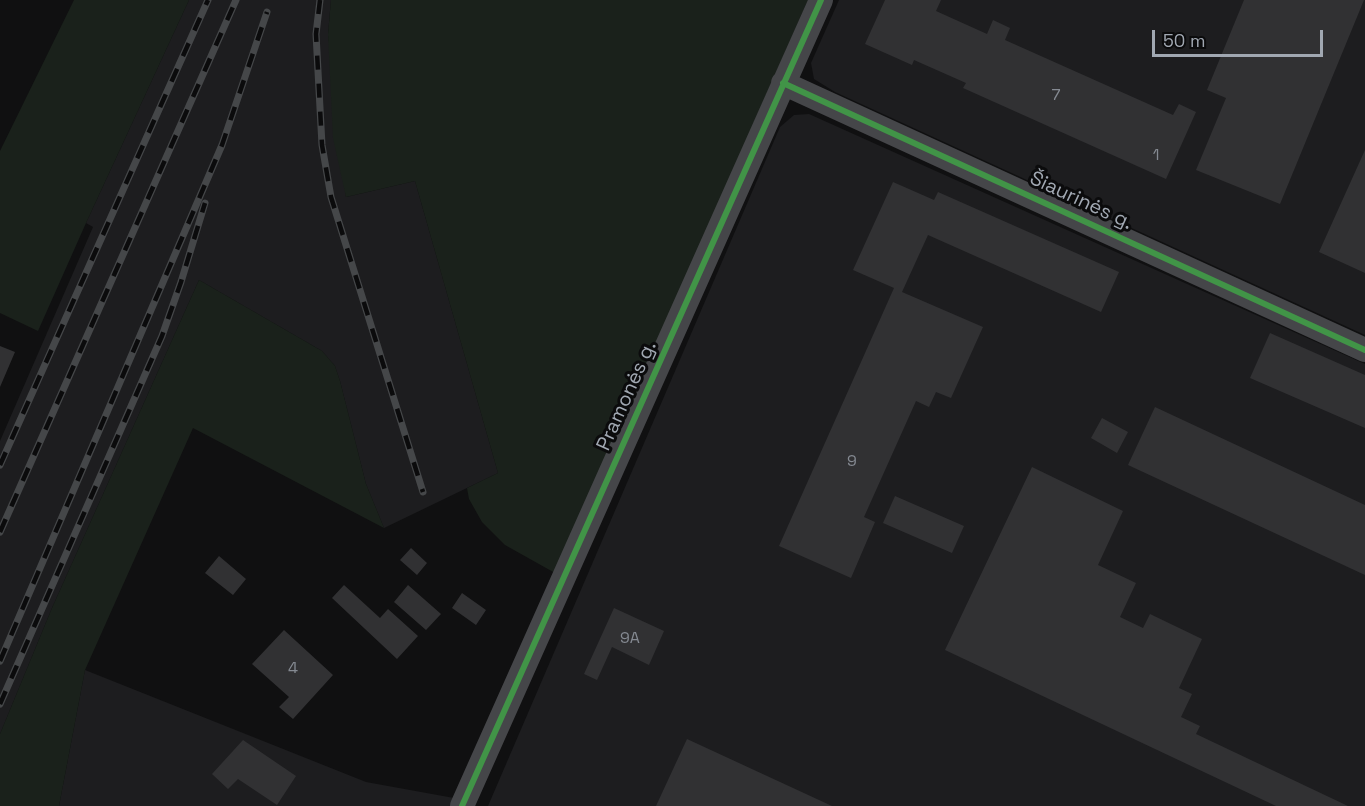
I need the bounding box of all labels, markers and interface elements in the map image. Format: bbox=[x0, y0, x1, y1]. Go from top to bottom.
scale bar bbox=[1155, 18, 1326, 56]
text: 50 m bbox=[1163, 29, 1205, 52]
house number: 7 bbox=[1051, 86, 1061, 106]
house number: 1 bbox=[1153, 146, 1159, 166]
street label: Šiaurinės g. bbox=[1026, 167, 1136, 235]
street label: Pramonės g. bbox=[592, 337, 662, 455]
house number: 9 bbox=[847, 452, 857, 472]
house number: 9A bbox=[620, 629, 640, 649]
house number: 4 bbox=[288, 659, 298, 679]

